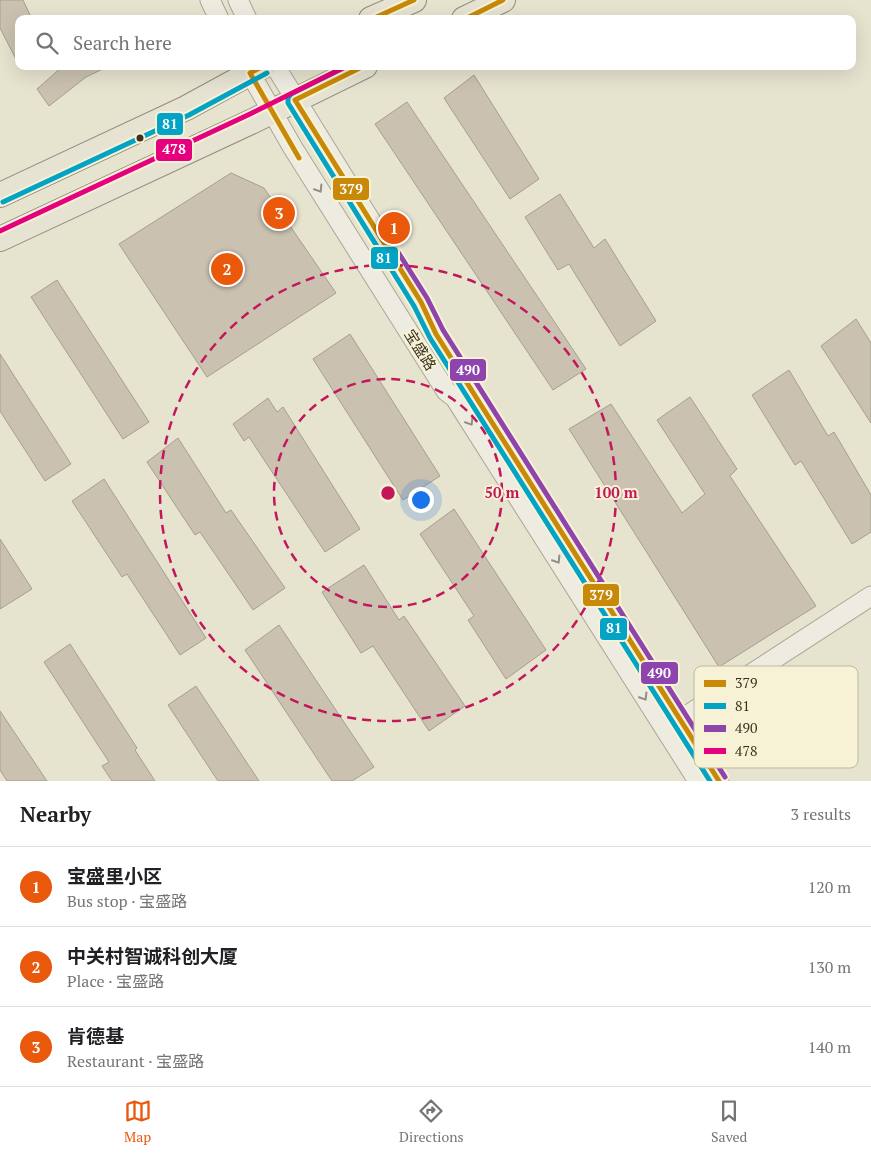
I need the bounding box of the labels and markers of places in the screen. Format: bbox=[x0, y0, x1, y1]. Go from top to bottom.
unlabelled marker bbox=[135, 133, 145, 143]
pin: 3 bbox=[263, 194, 295, 232]
pin: 1 bbox=[378, 209, 410, 247]
pin: 2 bbox=[211, 250, 243, 288]
centre of rings bbox=[379, 484, 397, 502]

